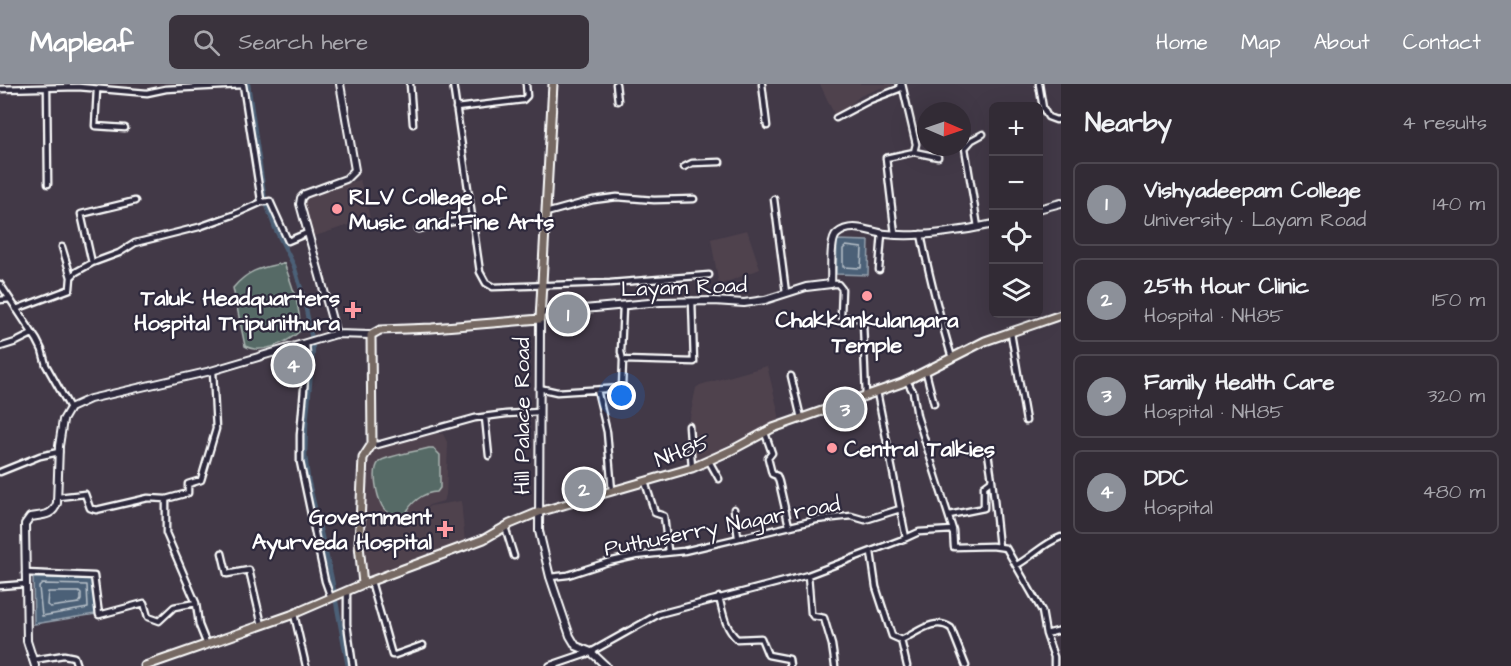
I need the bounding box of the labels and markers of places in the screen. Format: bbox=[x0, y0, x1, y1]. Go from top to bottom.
place label: RLV College of Music and Fine Arts bbox=[349, 182, 554, 238]
marker: RLV College of Music and Fine Arts bbox=[330, 202, 344, 216]
place label: Taluk Headquarters Hospital Tripunithura bbox=[134, 283, 341, 339]
marker: Chakkankulangara Temple bbox=[860, 289, 874, 303]
pin: 1 bbox=[548, 292, 588, 336]
marker: Taluk Headquarters Hospital Tripunithura bbox=[344, 301, 362, 319]
place label: Chakkankulangara Temple bbox=[775, 305, 959, 361]
pin: 4 bbox=[274, 342, 312, 388]
pin: 3 bbox=[826, 386, 864, 432]
place label: Central Talkies bbox=[844, 434, 995, 465]
marker: Central Talkies bbox=[825, 441, 839, 455]
pin: 2 bbox=[564, 466, 604, 512]
place label: Government Ayurveda Hospital bbox=[252, 502, 433, 560]
marker: Government Ayurveda Hospital bbox=[436, 520, 454, 538]

